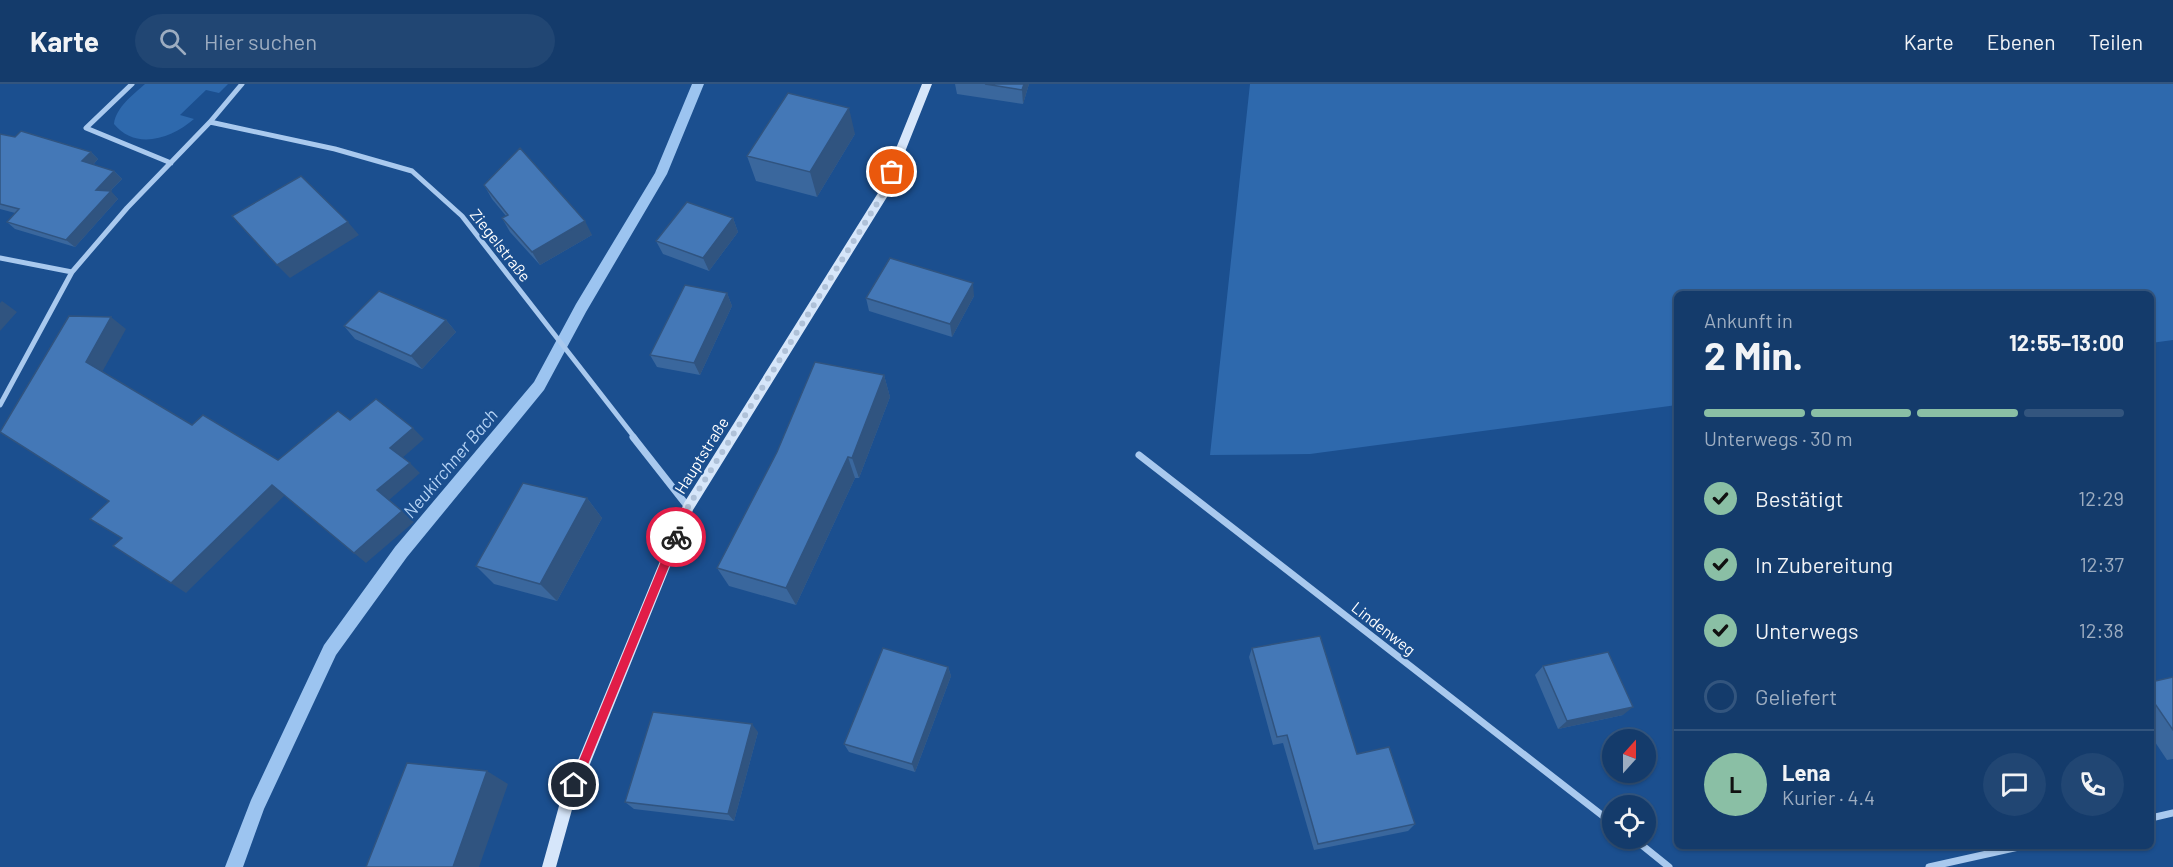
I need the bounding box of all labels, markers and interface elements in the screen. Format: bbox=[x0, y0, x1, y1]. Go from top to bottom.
search box bbox=[135, 14, 555, 68]
text: Karte bbox=[30, 24, 99, 58]
icon: search bbox=[156, 25, 189, 58]
text: Hier suchen bbox=[204, 28, 317, 54]
text: Karte bbox=[1904, 29, 1954, 54]
text: Ebenen bbox=[1987, 29, 2056, 54]
text: Teilen bbox=[2089, 29, 2143, 54]
pin bbox=[866, 146, 917, 197]
icon: bag bbox=[875, 155, 908, 188]
street label: Ziegelstraße bbox=[467, 205, 535, 285]
text: Ankunft in bbox=[1704, 308, 1793, 332]
text: 12:55–13:00 bbox=[2009, 329, 2124, 355]
text: 2 Min. bbox=[1704, 331, 1803, 378]
water label: Neukirchner Bach bbox=[398, 404, 502, 522]
street label: Hauptstraße bbox=[670, 413, 732, 497]
text: Unterwegs · 30 m bbox=[1704, 426, 1852, 450]
icon: check bbox=[1704, 482, 1737, 515]
text: Bestätigt bbox=[1755, 485, 1844, 511]
text: 12:29 bbox=[2078, 486, 2124, 510]
courier bbox=[646, 507, 706, 567]
icon: bike bbox=[660, 521, 693, 554]
icon: check bbox=[1704, 548, 1737, 581]
text: In Zubereitung bbox=[1755, 551, 1893, 577]
text: 12:37 bbox=[2080, 552, 2124, 576]
street label: Lindenweg bbox=[1348, 597, 1420, 659]
icon: check bbox=[1704, 614, 1737, 647]
text: Unterwegs bbox=[1755, 617, 1859, 643]
text: 12:38 bbox=[2079, 618, 2124, 642]
text: Geliefert bbox=[1755, 683, 1837, 709]
north arrow bbox=[1602, 729, 1656, 783]
map controls bbox=[1602, 729, 1656, 849]
button: chat bbox=[1983, 753, 2046, 816]
button: phone bbox=[2061, 753, 2124, 816]
pin bbox=[548, 759, 599, 810]
text: Lena bbox=[1782, 759, 1830, 785]
icon: home bbox=[557, 768, 590, 801]
text: L bbox=[1729, 771, 1742, 797]
text: Kurier · 4.4 bbox=[1782, 785, 1875, 809]
button: locate bbox=[1602, 795, 1656, 849]

